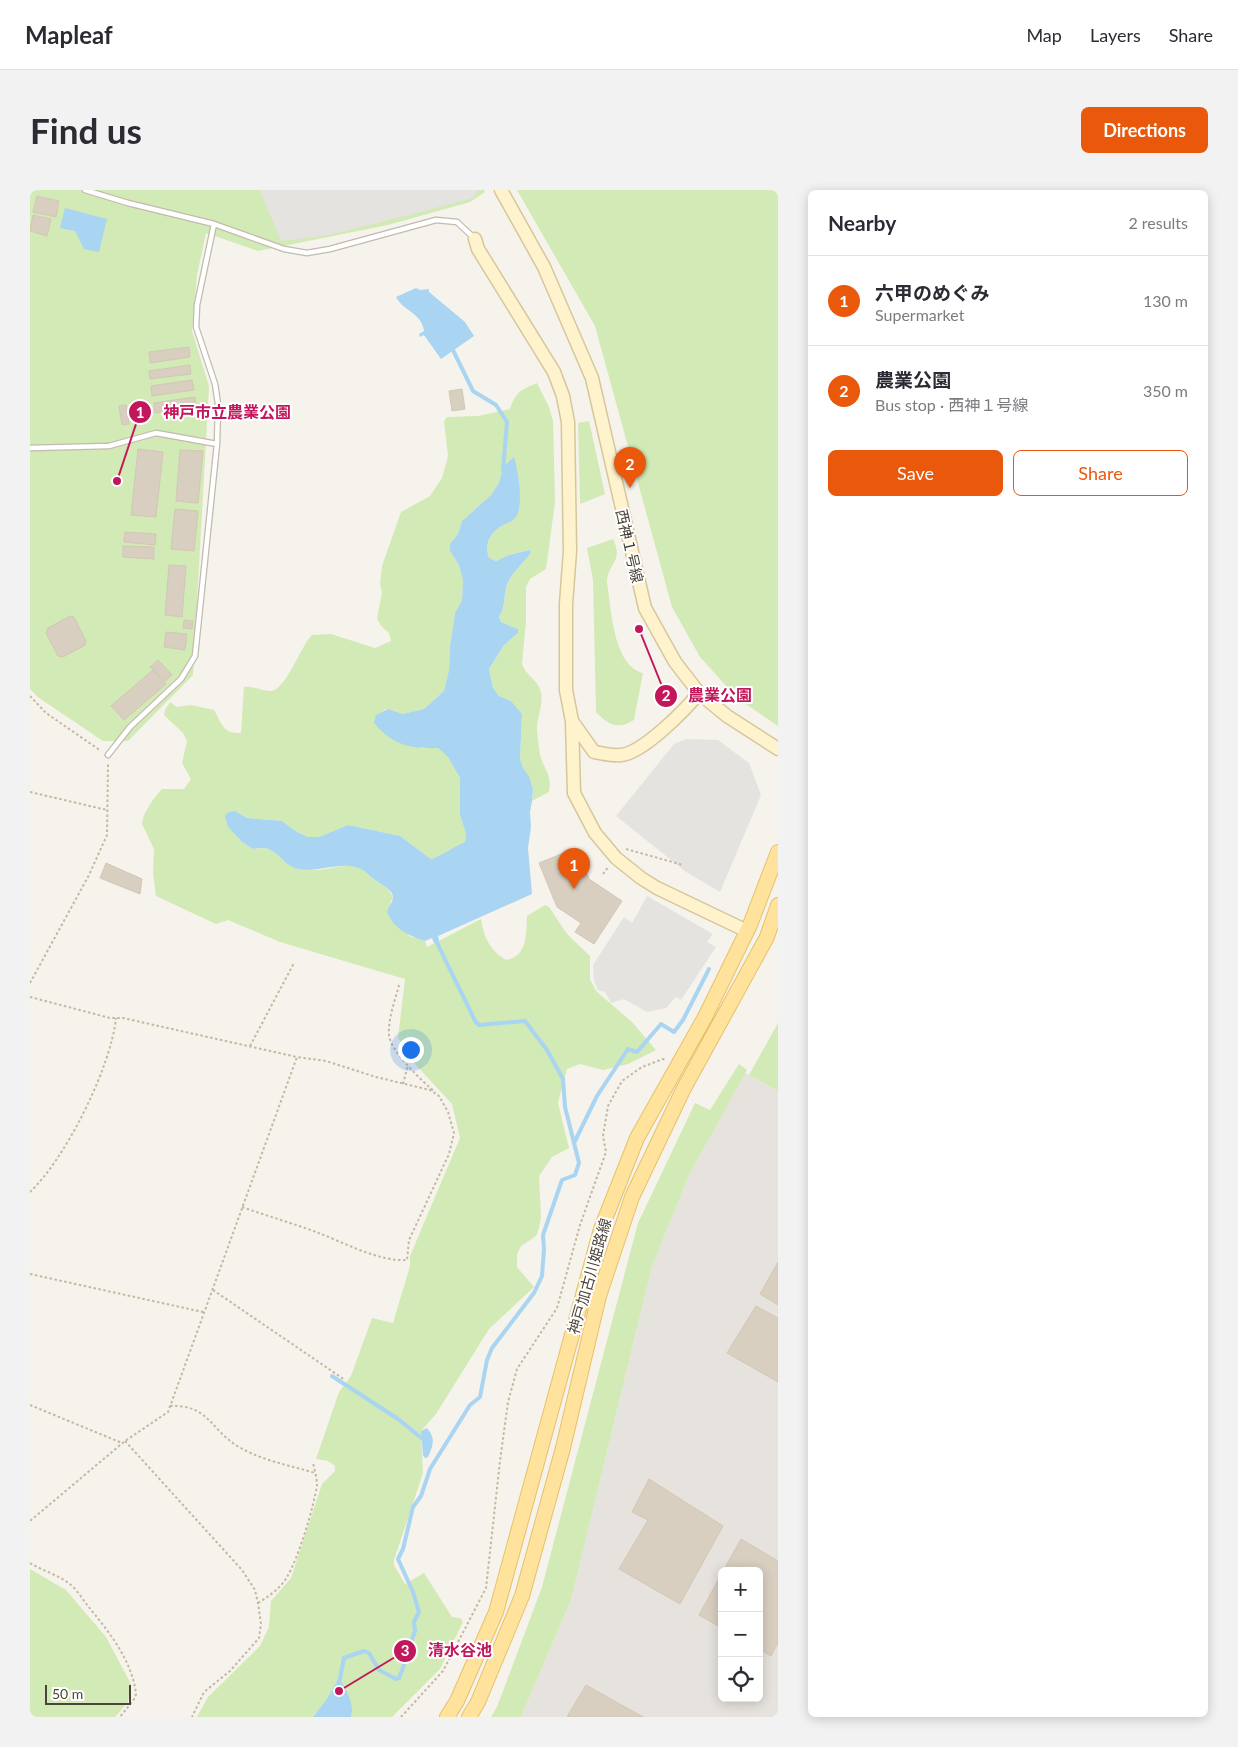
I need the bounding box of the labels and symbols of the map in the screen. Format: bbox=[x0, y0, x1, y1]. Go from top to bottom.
callout: 神戸市立農業公園 bbox=[128, 397, 301, 428]
text: 神戸市立農業公園 bbox=[163, 402, 291, 421]
text: 1 bbox=[136, 403, 144, 421]
pin: 2 bbox=[614, 447, 646, 488]
street label: 西神１号線 bbox=[613, 507, 647, 585]
callout: 農業公園 bbox=[653, 680, 762, 711]
text: 農業公園 bbox=[688, 685, 752, 704]
text: 2 bbox=[662, 686, 671, 704]
pin: 1 bbox=[558, 848, 590, 889]
your location bbox=[398, 1037, 424, 1063]
street label: 神戸加古川姫路線 bbox=[564, 1216, 614, 1336]
callout: 清水谷池 bbox=[393, 1635, 502, 1666]
text: 清水谷池 bbox=[428, 1640, 492, 1659]
text: 3 bbox=[401, 1641, 409, 1659]
scale bar bbox=[45, 1682, 131, 1705]

